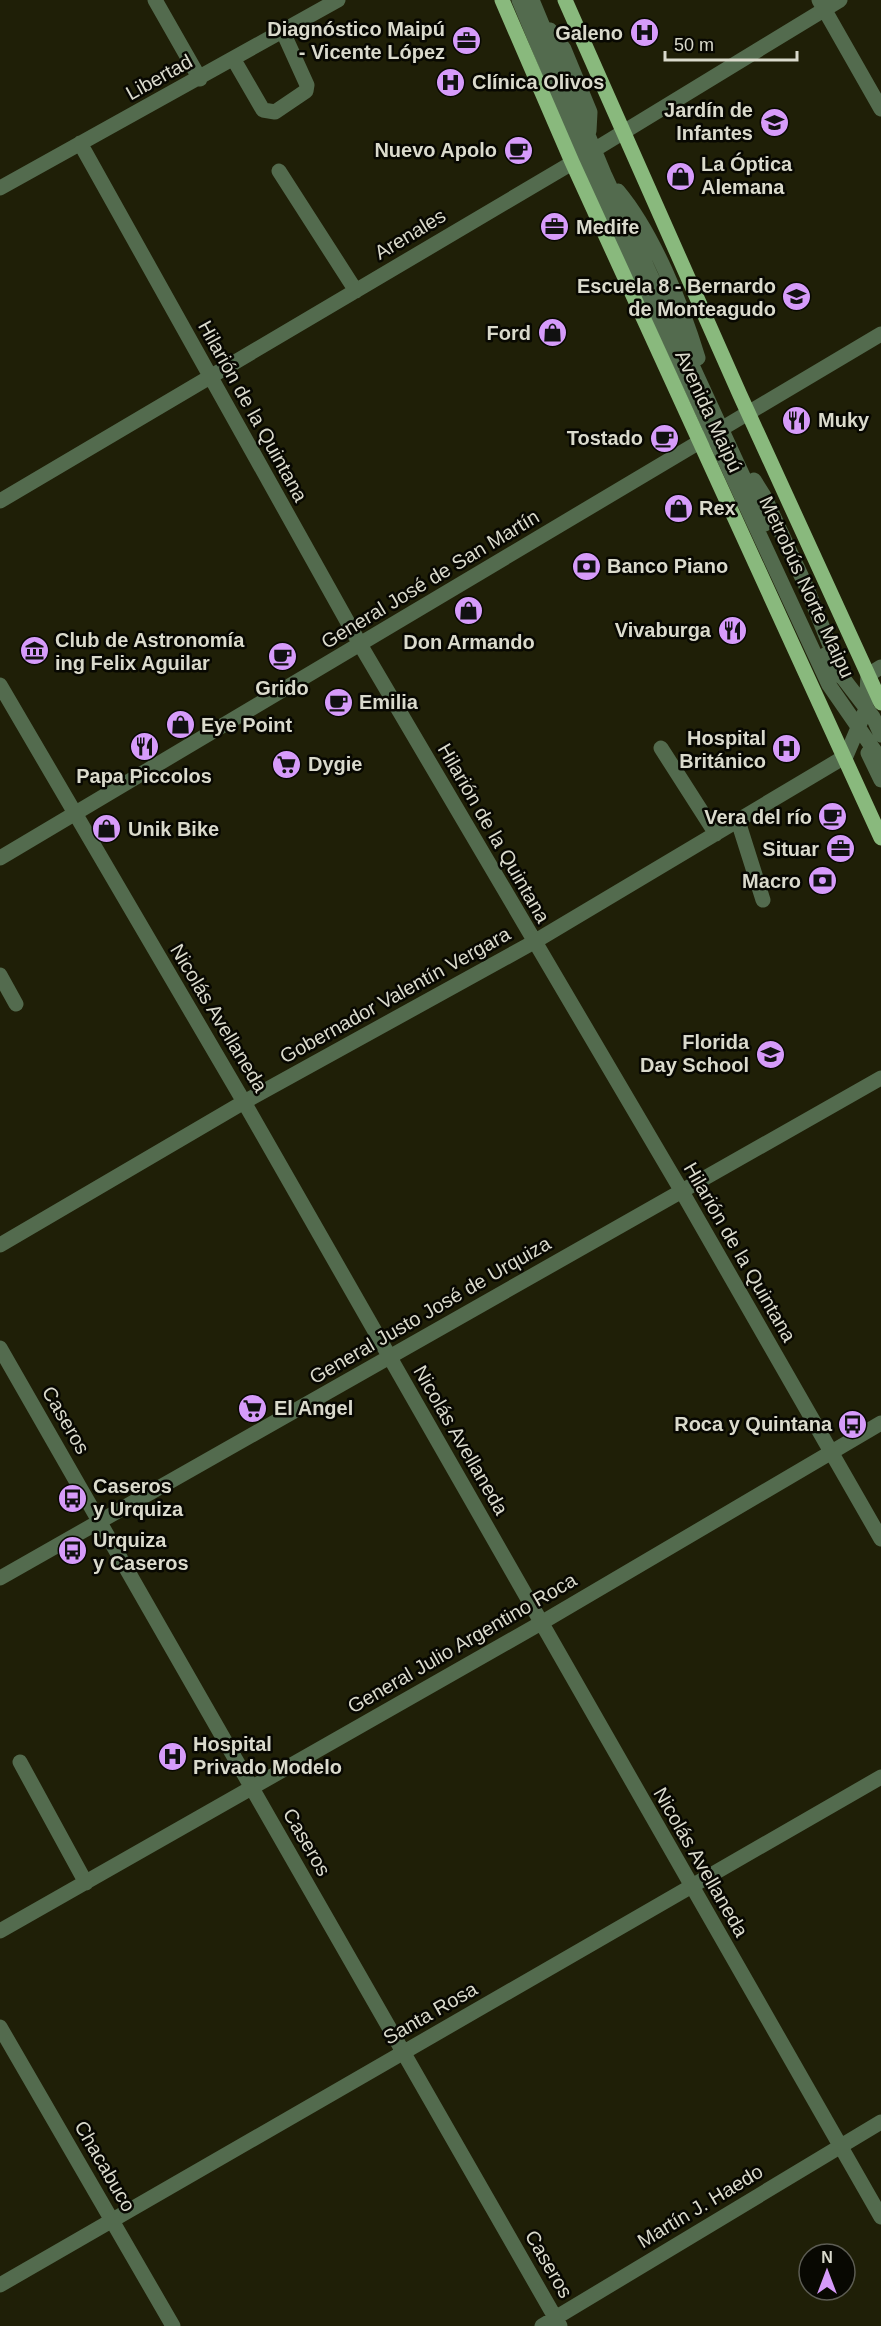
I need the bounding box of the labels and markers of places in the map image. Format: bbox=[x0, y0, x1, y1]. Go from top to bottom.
hospital icon: Galeno bbox=[628, 17, 660, 49]
place label: Diagnóstico Maipú - Vicente López bbox=[267, 18, 445, 63]
place label: Galeno bbox=[555, 22, 623, 44]
office icon: Diagnóstico Maipú - Vicente López bbox=[450, 25, 482, 57]
hospital icon: Clínica Olivos bbox=[435, 66, 467, 98]
place label: Clínica Olivos bbox=[472, 71, 604, 93]
place label: Jardín de Infantes bbox=[664, 99, 753, 144]
school or university icon: Jardín de Infantes bbox=[758, 106, 790, 138]
cafe icon: Nuevo Apolo bbox=[502, 134, 534, 166]
place label: Nuevo Apolo bbox=[374, 139, 497, 161]
place label: La Óptica Alemana bbox=[701, 152, 793, 198]
shop icon: La Óptica Alemana bbox=[664, 160, 696, 192]
office icon: Medife bbox=[539, 211, 571, 243]
place label: Medife bbox=[576, 216, 639, 238]
place label: Escuela 8 - Bernardo de Monteagudo bbox=[577, 275, 776, 320]
school or university icon: Escuela 8 - Bernardo de Monteagudo bbox=[781, 281, 813, 313]
shop icon: Ford bbox=[536, 317, 568, 349]
place label: Ford bbox=[487, 322, 531, 344]
restaurant icon: Muky bbox=[781, 404, 813, 436]
place label: Muky bbox=[818, 409, 870, 431]
cafe icon: Tostado bbox=[648, 422, 680, 454]
place label: Tostado bbox=[567, 427, 643, 449]
shop icon: Rex bbox=[662, 492, 694, 524]
place label: Rex bbox=[699, 497, 736, 519]
bank icon: Banco Piano bbox=[570, 550, 602, 582]
place label: Banco Piano bbox=[607, 555, 728, 577]
shop icon: Don Armando bbox=[453, 595, 485, 627]
restaurant icon: Vivaburga bbox=[716, 614, 748, 646]
place label: Vivaburga bbox=[615, 619, 712, 641]
place label: Club de Astronomía ing Felix Aguilar bbox=[55, 629, 245, 674]
place label: Don Armando bbox=[403, 631, 535, 653]
museum icon: Club de Astronomía ing Felix Aguilar bbox=[18, 635, 50, 667]
cafe icon: Grido bbox=[266, 641, 298, 673]
place label: Grido bbox=[255, 677, 309, 699]
cafe icon: Emilia bbox=[322, 686, 354, 718]
place label: Emilia bbox=[359, 691, 419, 713]
shop icon: Eye Point bbox=[164, 709, 196, 741]
place label: Eye Point bbox=[201, 714, 292, 736]
place label: Hospital Británico bbox=[679, 727, 766, 772]
restaurant icon: Papa Piccolos bbox=[128, 730, 160, 762]
hospital icon: Hospital Británico bbox=[771, 733, 803, 765]
supermarket icon: Dygie bbox=[271, 748, 303, 780]
place label: Dygie bbox=[308, 753, 362, 775]
place label: Papa Piccolos bbox=[76, 765, 212, 787]
cafe icon: Vera del río bbox=[817, 801, 849, 833]
place label: Vera del río bbox=[704, 806, 812, 828]
shop icon: Unik Bike bbox=[91, 813, 123, 845]
place label: Unik Bike bbox=[128, 818, 219, 840]
office icon: Situar bbox=[824, 833, 856, 865]
place label: Situar bbox=[762, 838, 819, 860]
bank icon: Macro bbox=[806, 865, 838, 897]
place label: Macro bbox=[742, 870, 801, 892]
place label: Florida Day School bbox=[640, 1031, 750, 1076]
school or university icon: Florida Day School bbox=[754, 1038, 786, 1070]
supermarket icon: El Angel bbox=[237, 1392, 269, 1424]
place label: El Angel bbox=[274, 1397, 353, 1419]
bus stop icon: Roca y Quintana bbox=[837, 1408, 869, 1440]
place label: Roca y Quintana bbox=[674, 1413, 833, 1435]
place label: Caseros y Urquiza bbox=[93, 1475, 184, 1520]
bus stop icon: Caseros y Urquiza bbox=[56, 1482, 88, 1514]
place label: Urquiza y Caseros bbox=[93, 1529, 189, 1574]
bus stop icon: Urquiza y Caseros bbox=[56, 1535, 88, 1567]
place label: Hospital Privado Modelo bbox=[193, 1733, 342, 1778]
hospital icon: Hospital Privado Modelo bbox=[156, 1740, 188, 1772]

